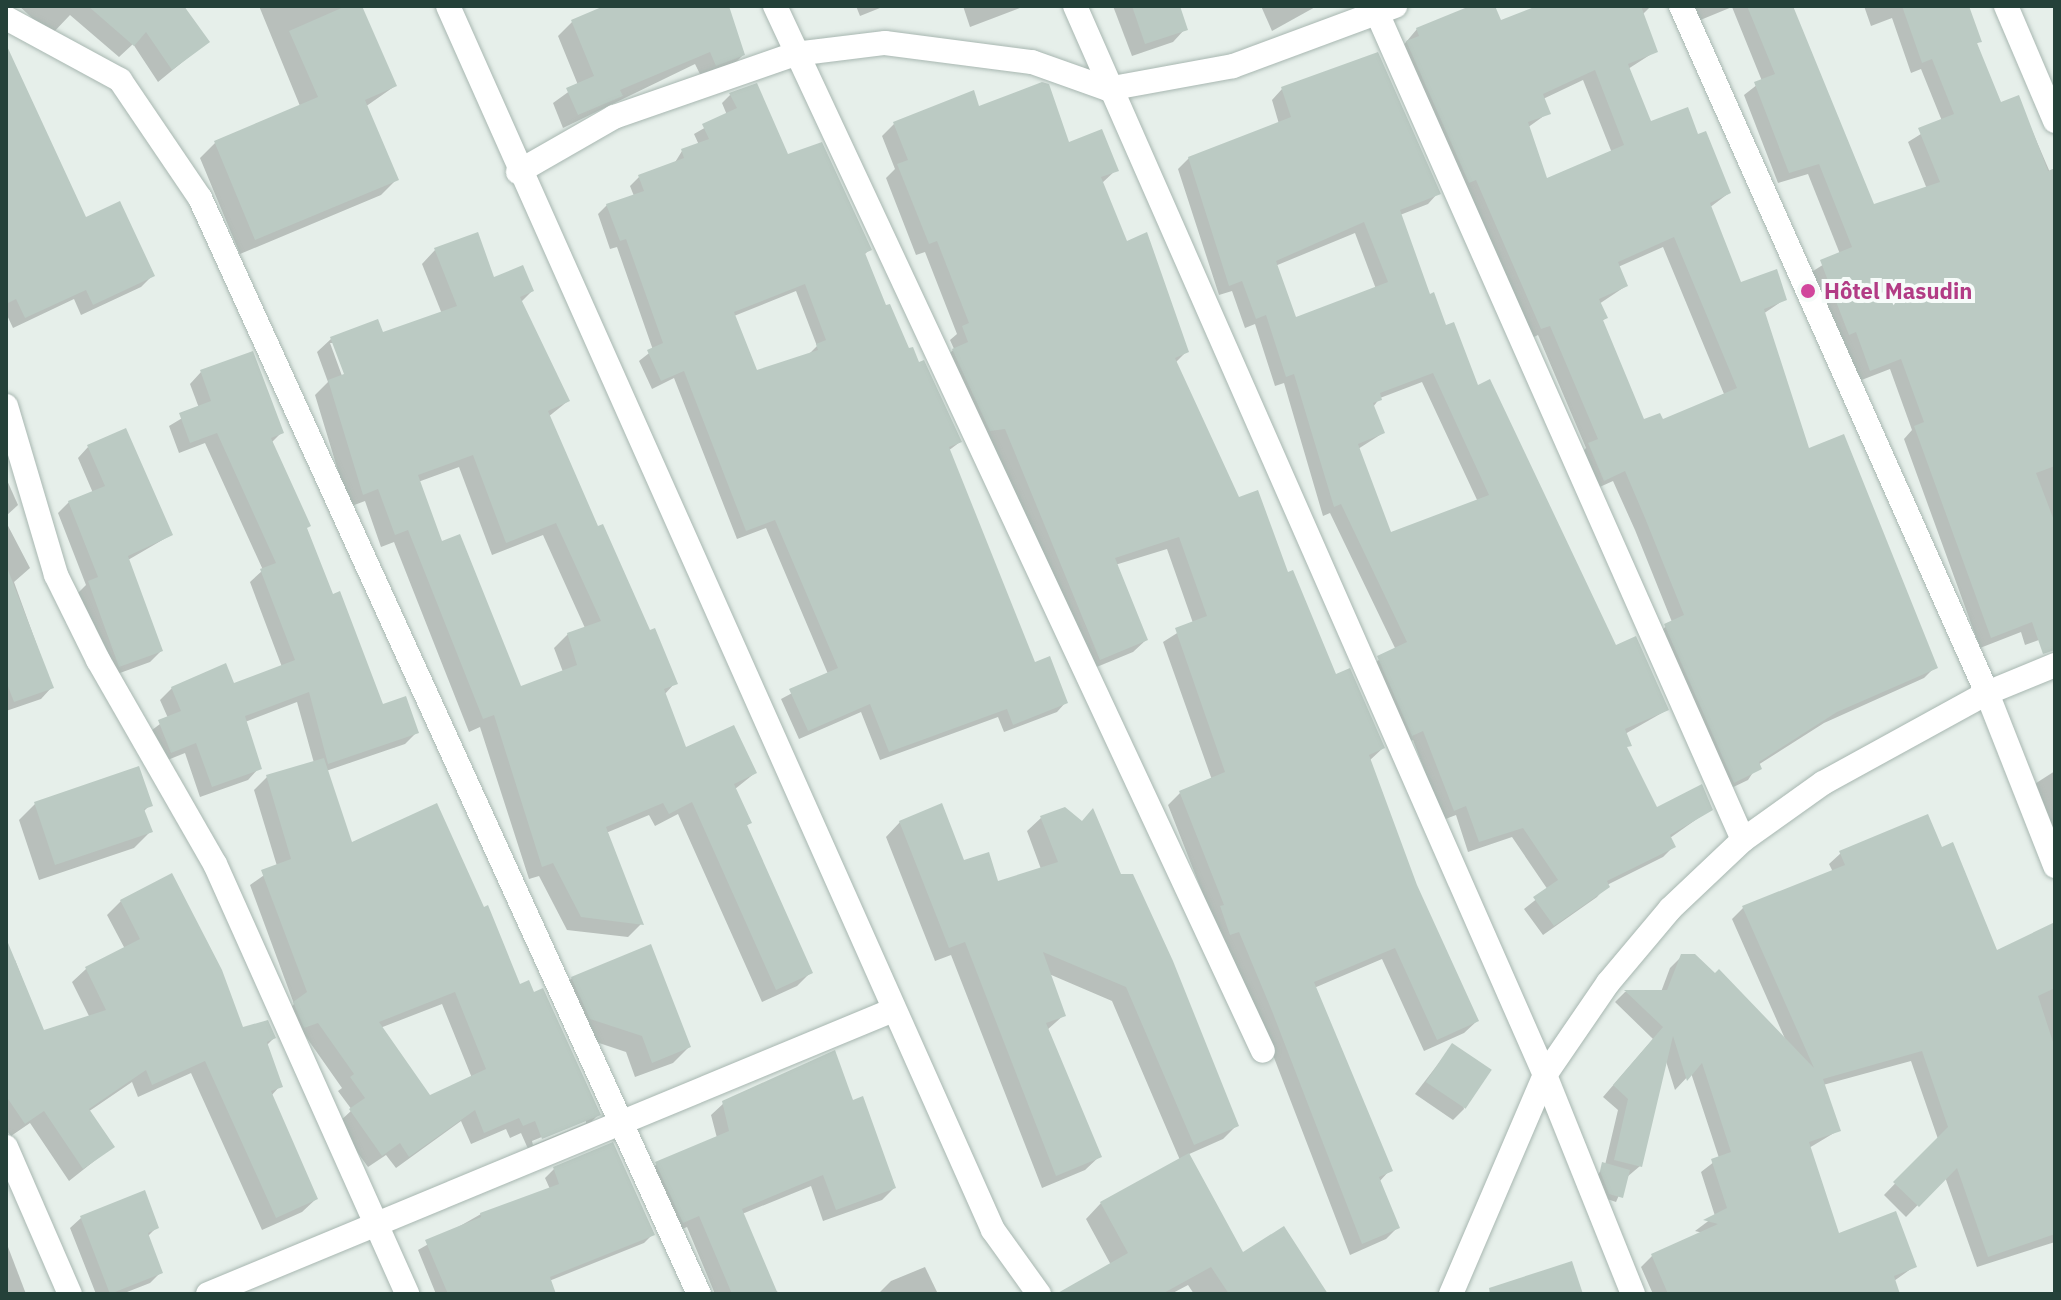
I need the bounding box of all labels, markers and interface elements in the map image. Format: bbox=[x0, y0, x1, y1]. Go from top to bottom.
place label: Hôtel Masudin bbox=[1824, 278, 1972, 304]
marker: Hôtel Masudin bbox=[1799, 282, 1817, 300]

